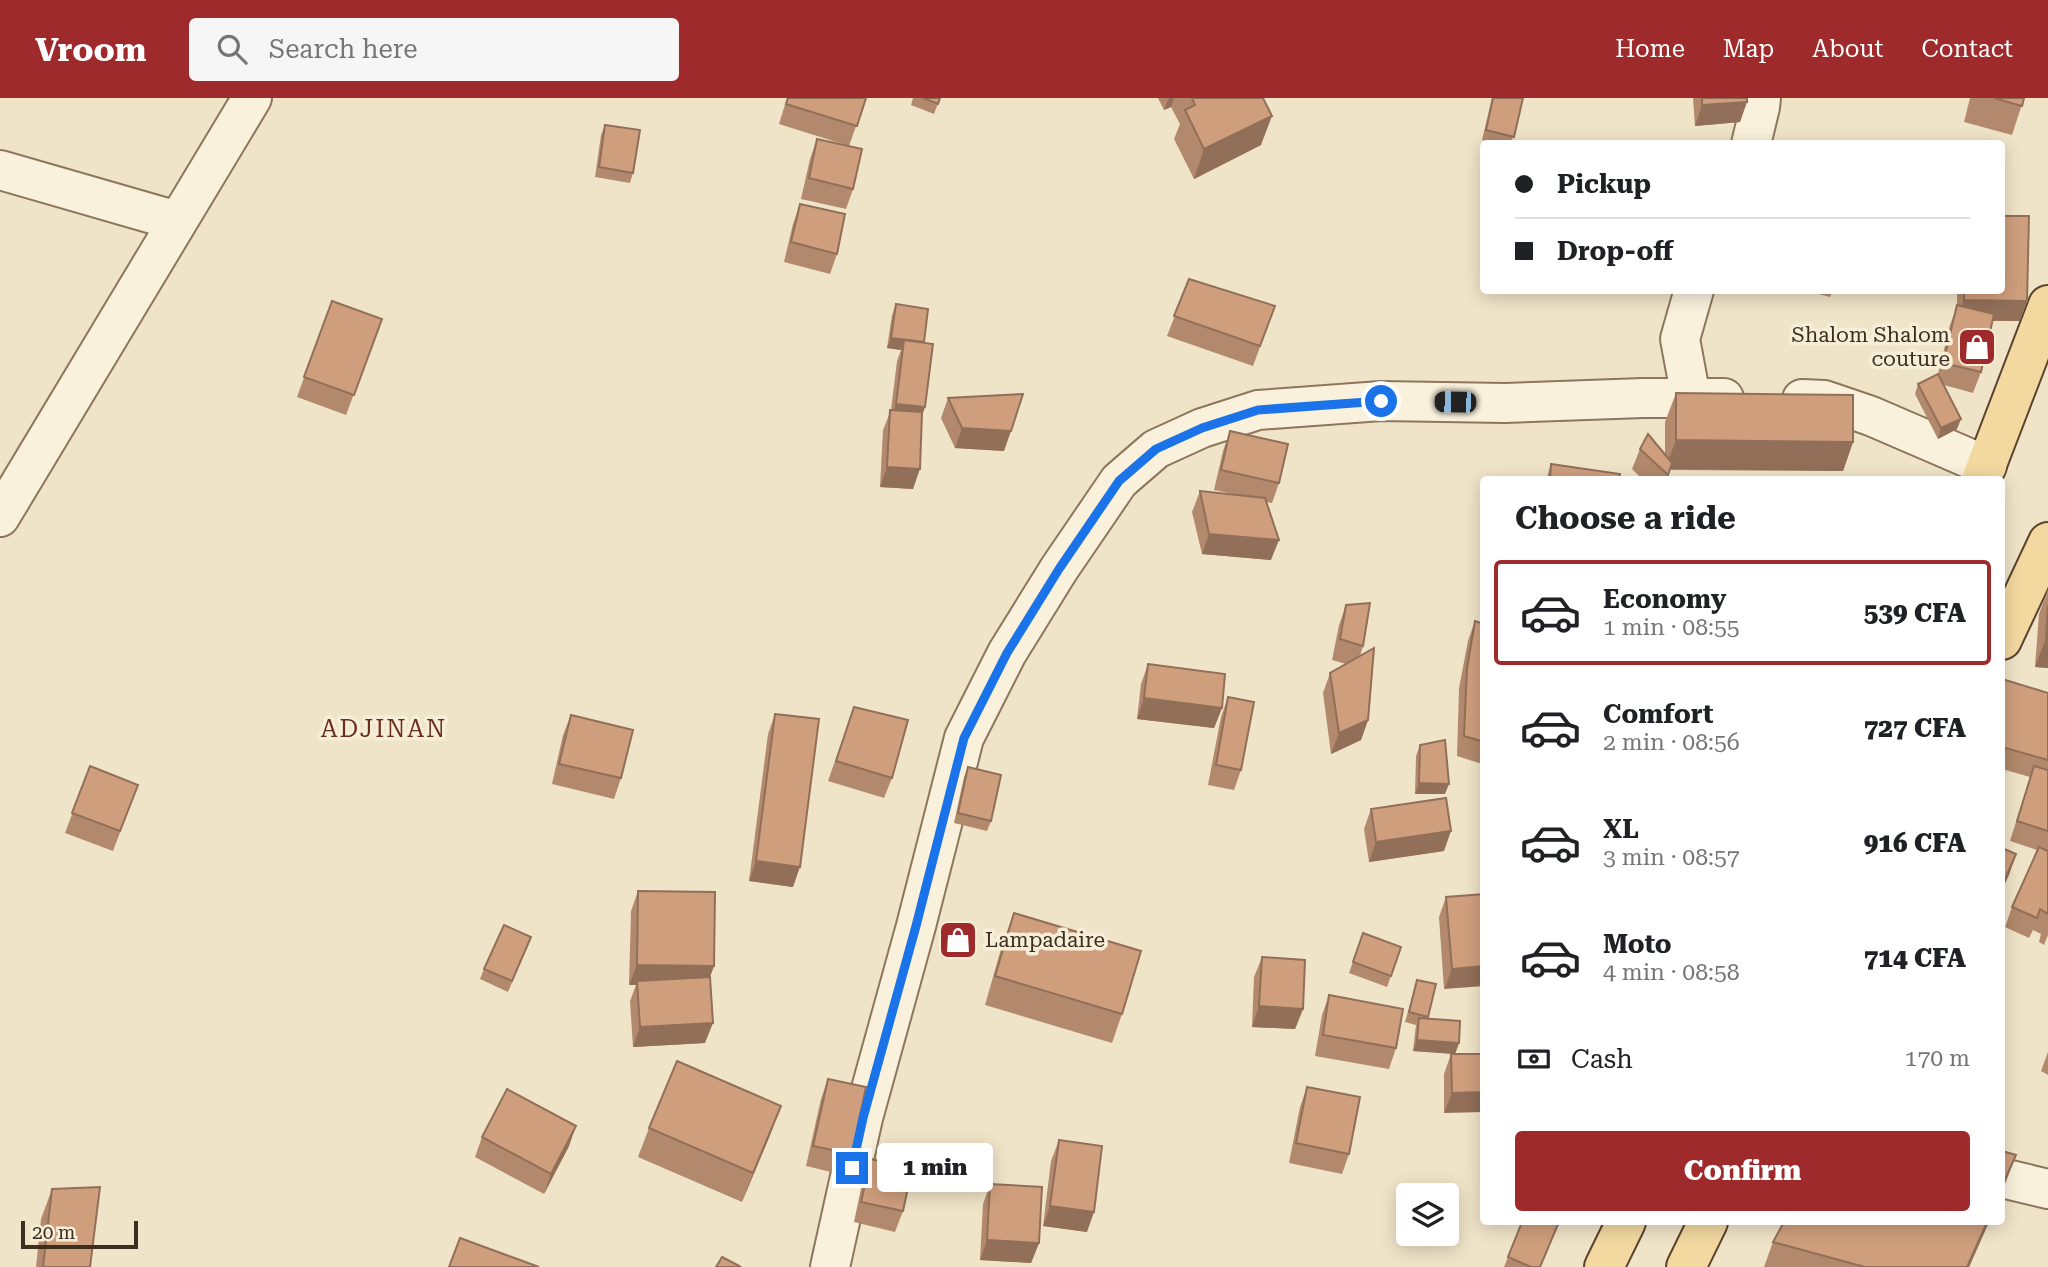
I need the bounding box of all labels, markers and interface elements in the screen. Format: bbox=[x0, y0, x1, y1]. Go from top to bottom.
search box bbox=[189, 18, 679, 81]
text: Vroom bbox=[35, 30, 147, 69]
icon: search bbox=[213, 30, 251, 68]
text: Search here bbox=[269, 34, 418, 64]
text: Home bbox=[1615, 35, 1685, 63]
text: Map bbox=[1723, 35, 1774, 63]
text: About bbox=[1812, 35, 1883, 63]
text: Contact bbox=[1921, 35, 2013, 63]
text: Pickup bbox=[1557, 169, 1651, 199]
text: Drop-off bbox=[1557, 236, 1673, 266]
place label: Shalom Shalom couture bbox=[1792, 323, 1950, 371]
shop icon: Shalom Shalom couture bbox=[1956, 326, 1998, 368]
route start bbox=[1365, 385, 1397, 417]
car bbox=[1434, 391, 1477, 413]
text: Choose a ride bbox=[1515, 499, 1736, 537]
icon: car bbox=[1519, 581, 1582, 644]
text: Economy bbox=[1603, 584, 1726, 614]
text: 539 CFA bbox=[1864, 598, 1966, 628]
text: 1 min · 08:55 bbox=[1603, 614, 1740, 641]
icon: car bbox=[1519, 696, 1582, 759]
text: Comfort bbox=[1603, 699, 1713, 729]
text: 727 CFA bbox=[1864, 713, 1966, 743]
district label: ADJINAN bbox=[321, 715, 447, 743]
text: 2 min · 08:56 bbox=[1603, 729, 1740, 756]
icon: car bbox=[1519, 811, 1582, 874]
text: XL bbox=[1603, 814, 1639, 844]
text: 916 CFA bbox=[1864, 828, 1966, 858]
text: 3 min · 08:57 bbox=[1603, 844, 1740, 871]
shop icon: Lampadaire bbox=[937, 919, 979, 961]
icon: car bbox=[1519, 926, 1582, 989]
place label: Lampadaire bbox=[985, 928, 1105, 952]
text: Moto bbox=[1603, 929, 1672, 959]
text: 714 CFA bbox=[1864, 943, 1966, 973]
text: 4 min · 08:58 bbox=[1603, 959, 1740, 986]
icon: cash bbox=[1515, 1040, 1553, 1078]
text: Cash bbox=[1571, 1044, 1633, 1074]
text: 170 m bbox=[1905, 1045, 1970, 1072]
button: Confirm bbox=[1515, 1131, 1970, 1211]
callout: 1 min bbox=[876, 1144, 992, 1192]
route end bbox=[836, 1152, 868, 1184]
text: 1 min bbox=[903, 1154, 967, 1181]
map controls bbox=[1396, 1183, 1459, 1246]
button: layers bbox=[1396, 1183, 1459, 1246]
scale bar bbox=[21, 1218, 138, 1250]
text: 20 m bbox=[32, 1221, 75, 1244]

